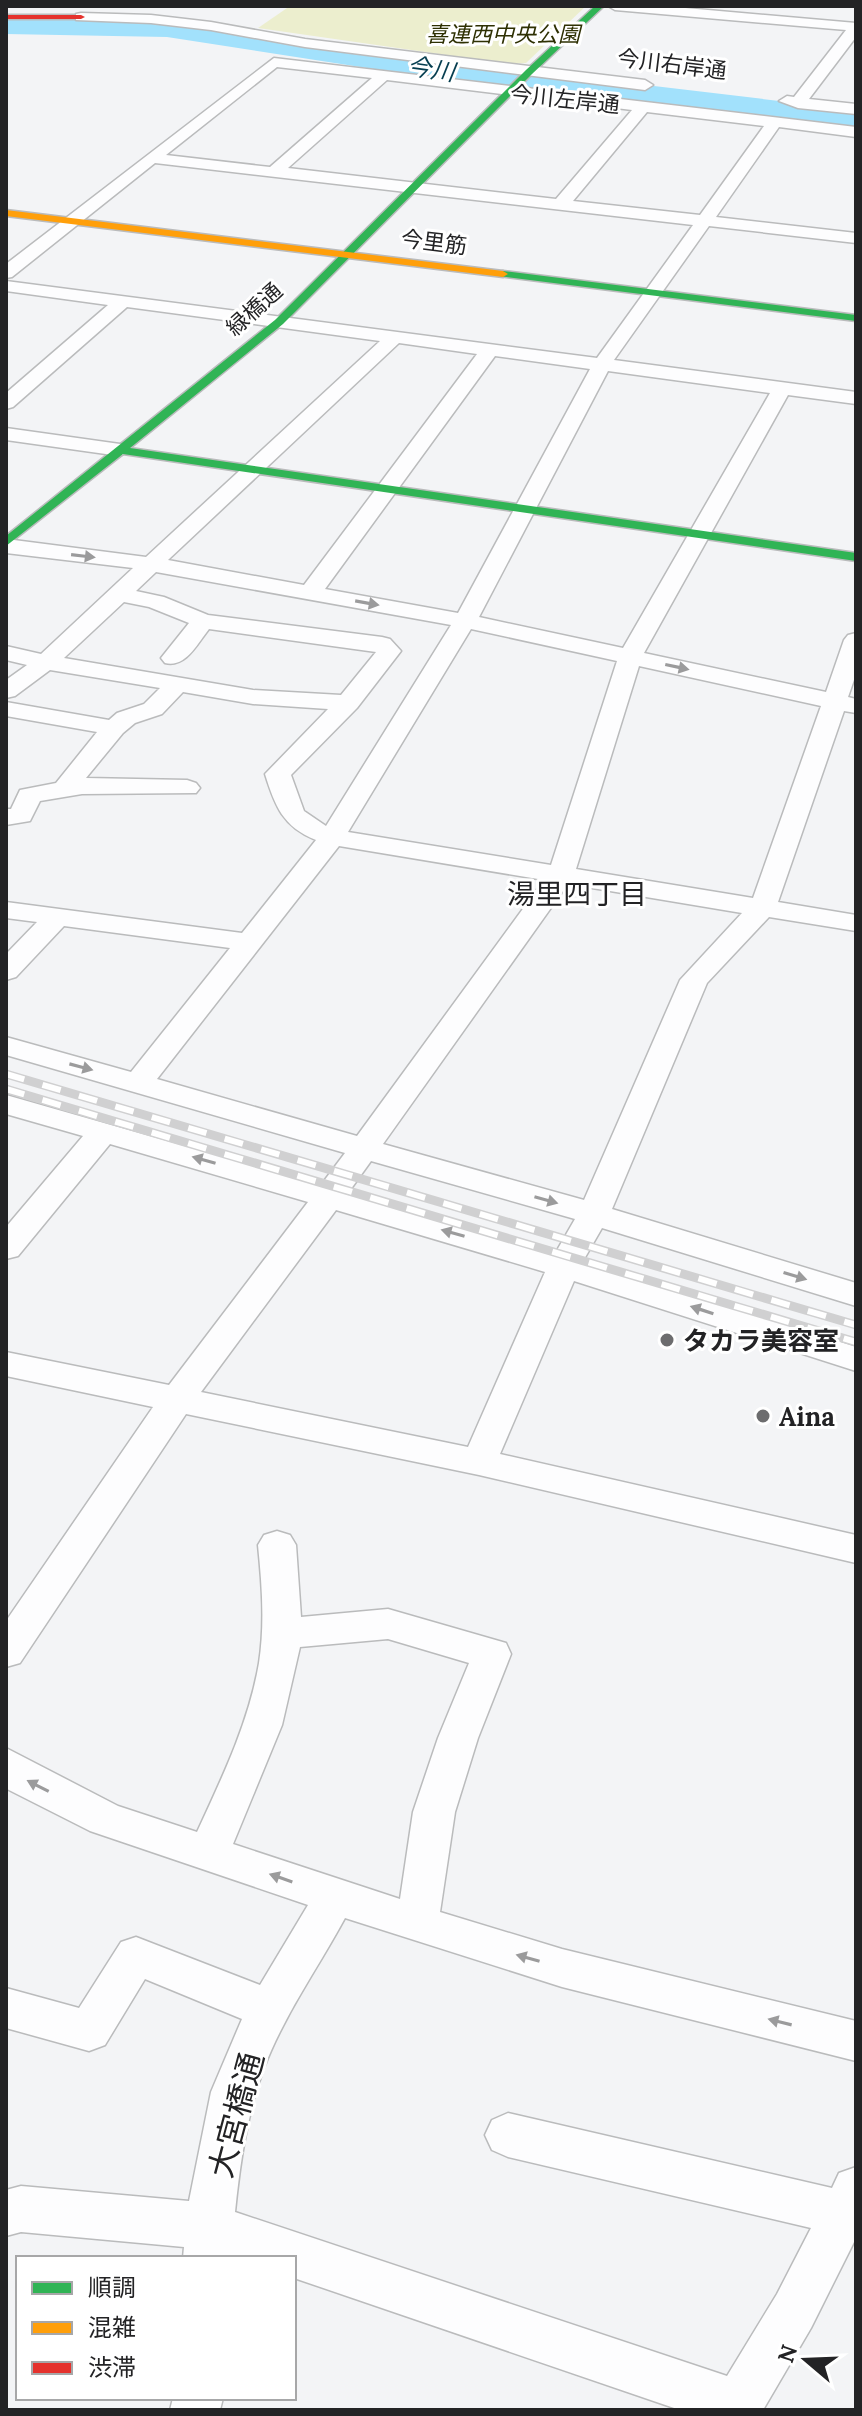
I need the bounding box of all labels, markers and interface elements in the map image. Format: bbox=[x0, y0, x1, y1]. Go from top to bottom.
park label: 喜連西中央公園 bbox=[426, 20, 583, 48]
street label: 今川右岸通 bbox=[616, 43, 728, 85]
water label: 今川 bbox=[405, 50, 460, 88]
street label: 今川左岸通 bbox=[509, 79, 621, 119]
street label: 今里筋 bbox=[400, 224, 468, 260]
street label: 緑橋通 bbox=[220, 277, 288, 341]
one-way arrow bbox=[71, 549, 96, 562]
one-way arrow bbox=[355, 598, 380, 610]
one-way arrow bbox=[664, 661, 689, 674]
district label: 湯里四丁目 bbox=[507, 876, 647, 912]
one-way arrow bbox=[69, 1061, 94, 1073]
one-way arrow bbox=[191, 1153, 215, 1166]
one-way arrow bbox=[535, 1194, 559, 1207]
one-way arrow bbox=[441, 1226, 465, 1239]
one-way arrow bbox=[783, 1271, 807, 1283]
one-way arrow bbox=[689, 1303, 713, 1316]
place label: タカラ美容室 bbox=[683, 1324, 839, 1357]
marker: タカラ美容室 bbox=[658, 1331, 676, 1349]
place label: Aina bbox=[779, 1400, 835, 1433]
marker: Aina bbox=[754, 1407, 772, 1425]
one-way arrow bbox=[27, 1779, 50, 1793]
one-way arrow bbox=[269, 1872, 293, 1884]
one-way arrow bbox=[516, 1951, 540, 1964]
one-way arrow bbox=[768, 2015, 793, 2027]
street label: 大宮橋通 bbox=[200, 2048, 272, 2182]
legend bbox=[16, 2256, 296, 2400]
text: 順調 bbox=[88, 2272, 136, 2303]
text: 混雑 bbox=[88, 2312, 136, 2343]
north arrow bbox=[766, 2320, 846, 2400]
text: N bbox=[771, 2341, 803, 2366]
text: 渋滞 bbox=[88, 2352, 136, 2383]

